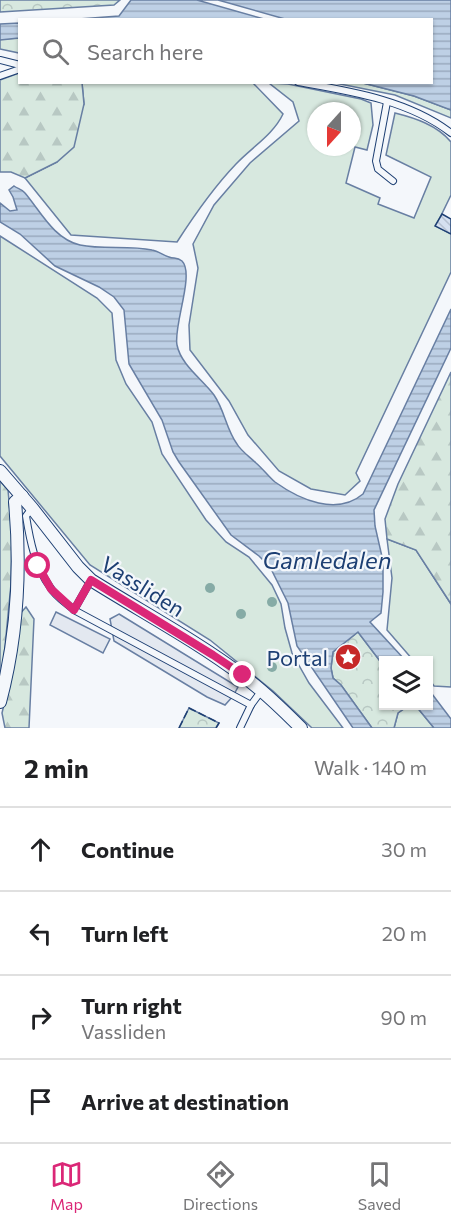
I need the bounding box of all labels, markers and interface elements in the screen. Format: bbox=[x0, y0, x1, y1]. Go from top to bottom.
search box bbox=[18, 18, 433, 84]
icon: search bbox=[39, 35, 72, 68]
text: Search here bbox=[87, 38, 203, 65]
north arrow bbox=[307, 102, 361, 156]
water label: Gamledalen bbox=[263, 545, 391, 574]
street label: Vassliden bbox=[96, 550, 190, 622]
route start bbox=[24, 552, 50, 578]
place icon: Portal bbox=[333, 642, 363, 672]
place label: Portal bbox=[267, 644, 328, 671]
map controls bbox=[379, 656, 433, 710]
button: layers bbox=[379, 656, 433, 710]
route end bbox=[229, 661, 255, 687]
text: 2 min bbox=[24, 752, 89, 783]
text: Walk · 140 m bbox=[314, 755, 427, 779]
icon: ahead bbox=[24, 833, 57, 866]
text: Continue bbox=[81, 836, 174, 863]
text: 30 m bbox=[381, 837, 427, 861]
icon: left bbox=[24, 917, 57, 950]
text: Turn left bbox=[81, 920, 168, 947]
text: 20 m bbox=[382, 921, 427, 945]
text: Turn right bbox=[81, 992, 182, 1019]
icon: right bbox=[24, 1001, 57, 1034]
text: 90 m bbox=[381, 1005, 427, 1029]
text: Vassliden bbox=[81, 1019, 166, 1043]
icon: arrive bbox=[24, 1085, 57, 1118]
text: Arrive at destination bbox=[81, 1088, 289, 1115]
tab: Map bbox=[50, 1158, 83, 1213]
tab: Directions bbox=[183, 1158, 258, 1213]
tab: Saved bbox=[358, 1158, 401, 1213]

